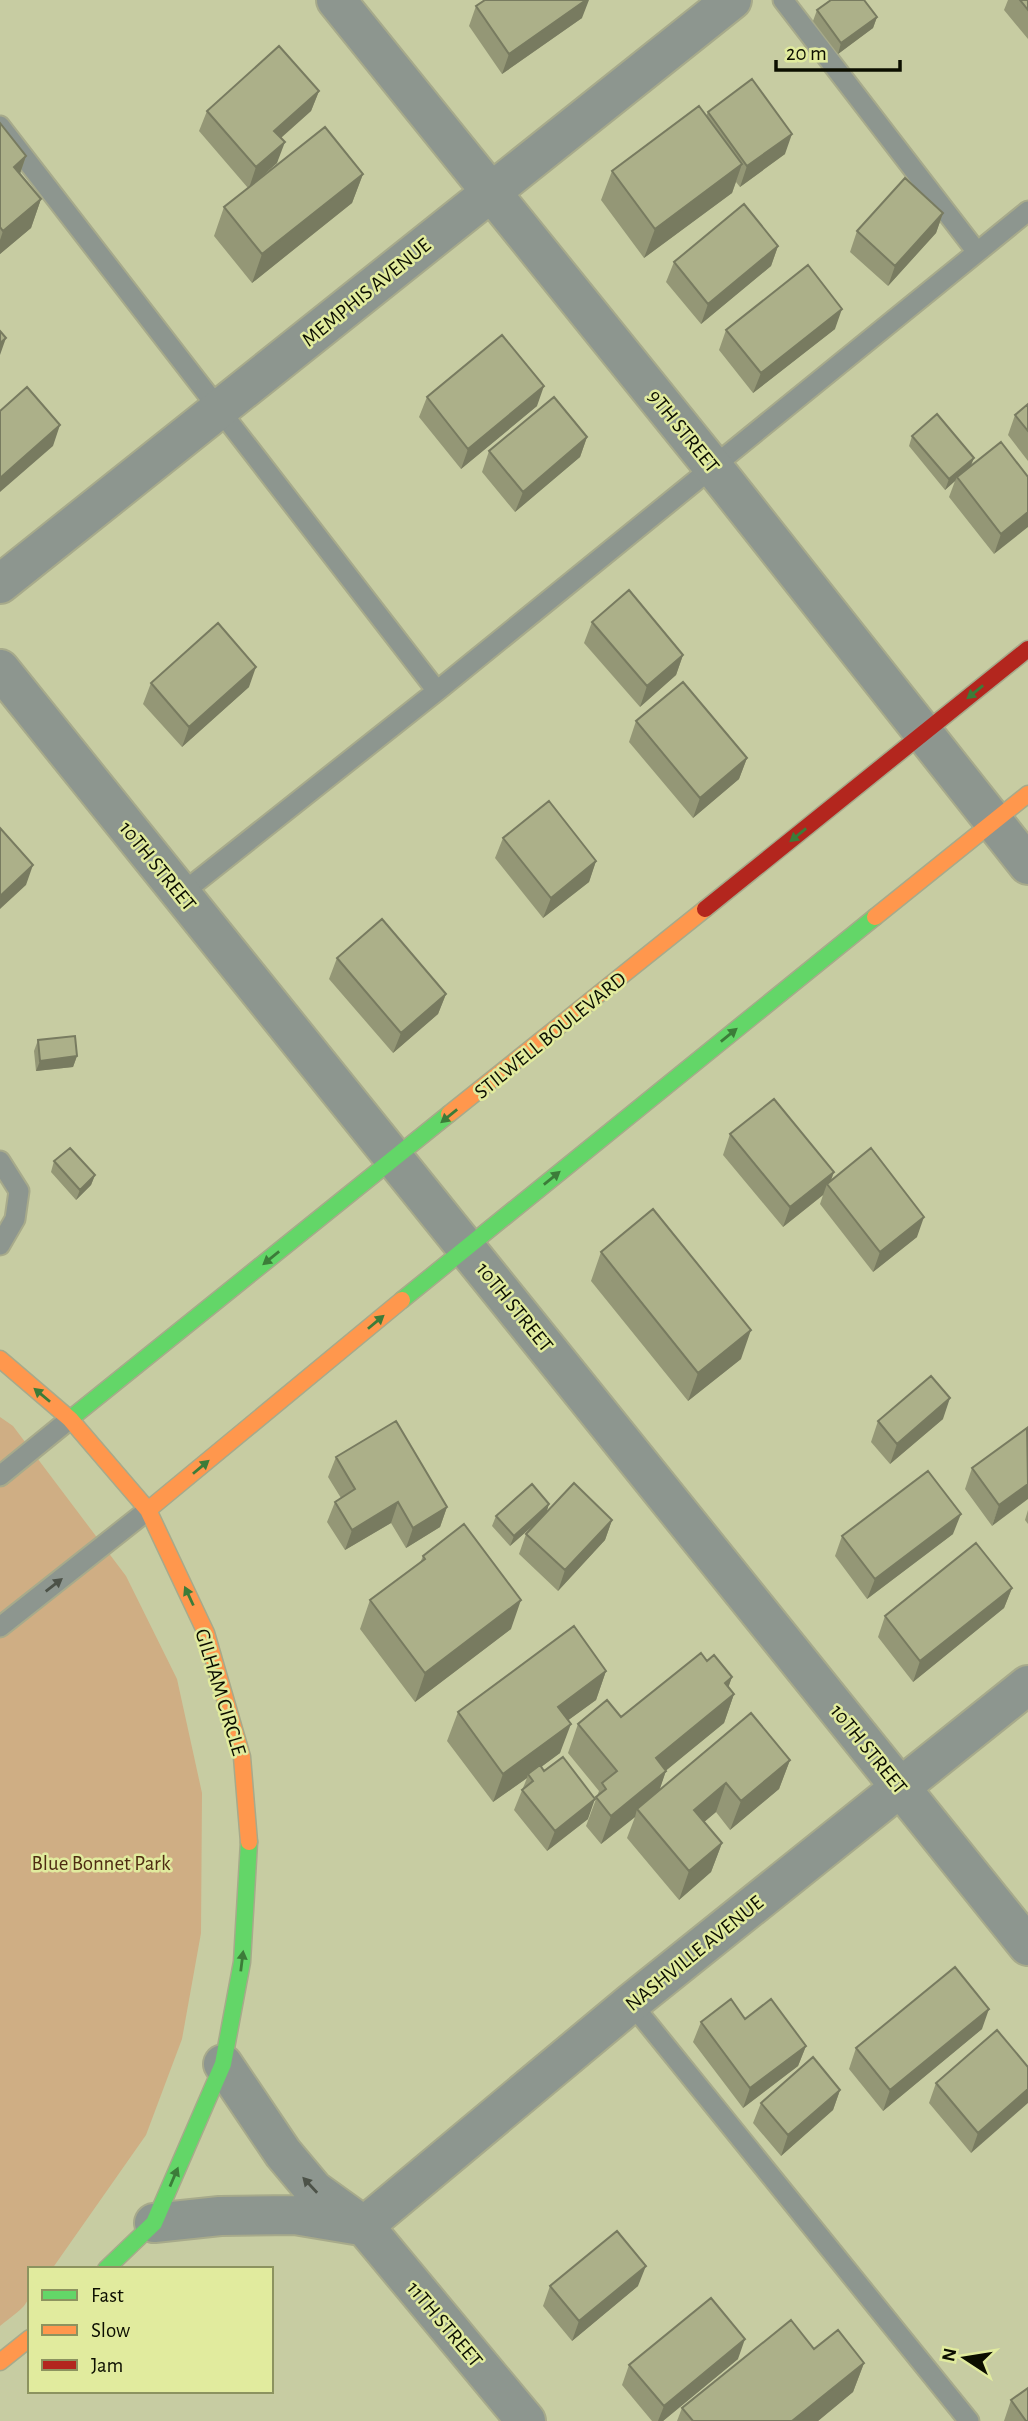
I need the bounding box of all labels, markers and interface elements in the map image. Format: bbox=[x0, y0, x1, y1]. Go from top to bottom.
scale bar bbox=[776, 28, 900, 72]
text: 20 m bbox=[786, 43, 827, 64]
street label: MEMPHIS AVENUE bbox=[298, 234, 435, 351]
street label: 9TH STREET bbox=[644, 386, 723, 477]
one-way arrow bbox=[966, 685, 984, 700]
street label: 10TH STREET bbox=[115, 818, 200, 915]
one-way arrow bbox=[789, 827, 806, 842]
street label: STILWELL BOULEVARD bbox=[471, 968, 630, 1103]
one-way arrow bbox=[720, 1028, 737, 1043]
one-way arrow bbox=[440, 1108, 457, 1123]
one-way arrow bbox=[542, 1170, 560, 1185]
one-way arrow bbox=[263, 1251, 281, 1266]
street label: 10TH STREET bbox=[472, 1259, 557, 1356]
one-way arrow bbox=[367, 1315, 384, 1330]
one-way arrow bbox=[34, 1388, 51, 1403]
one-way arrow bbox=[192, 1460, 209, 1475]
one-way arrow bbox=[44, 1578, 62, 1593]
one-way arrow bbox=[183, 1586, 194, 1607]
street label: GILHAM CIRCLE bbox=[191, 1626, 250, 1758]
street label: 10TH STREET bbox=[826, 1701, 911, 1798]
park label: Blue Bonnet Park bbox=[31, 1853, 171, 1874]
street label: NASHVILLE AVENUE bbox=[622, 1892, 767, 2015]
one-way arrow bbox=[236, 1950, 247, 1972]
one-way arrow bbox=[168, 2167, 180, 2187]
one-way arrow bbox=[302, 2176, 318, 2194]
legend bbox=[28, 2267, 273, 2393]
street label: 11TH STREET bbox=[403, 2277, 486, 2371]
text: Fast bbox=[91, 2285, 124, 2306]
text: Slow bbox=[91, 2320, 130, 2341]
north arrow bbox=[930, 2323, 1000, 2393]
text: N bbox=[939, 2346, 961, 2363]
text: Jam bbox=[91, 2355, 123, 2376]

